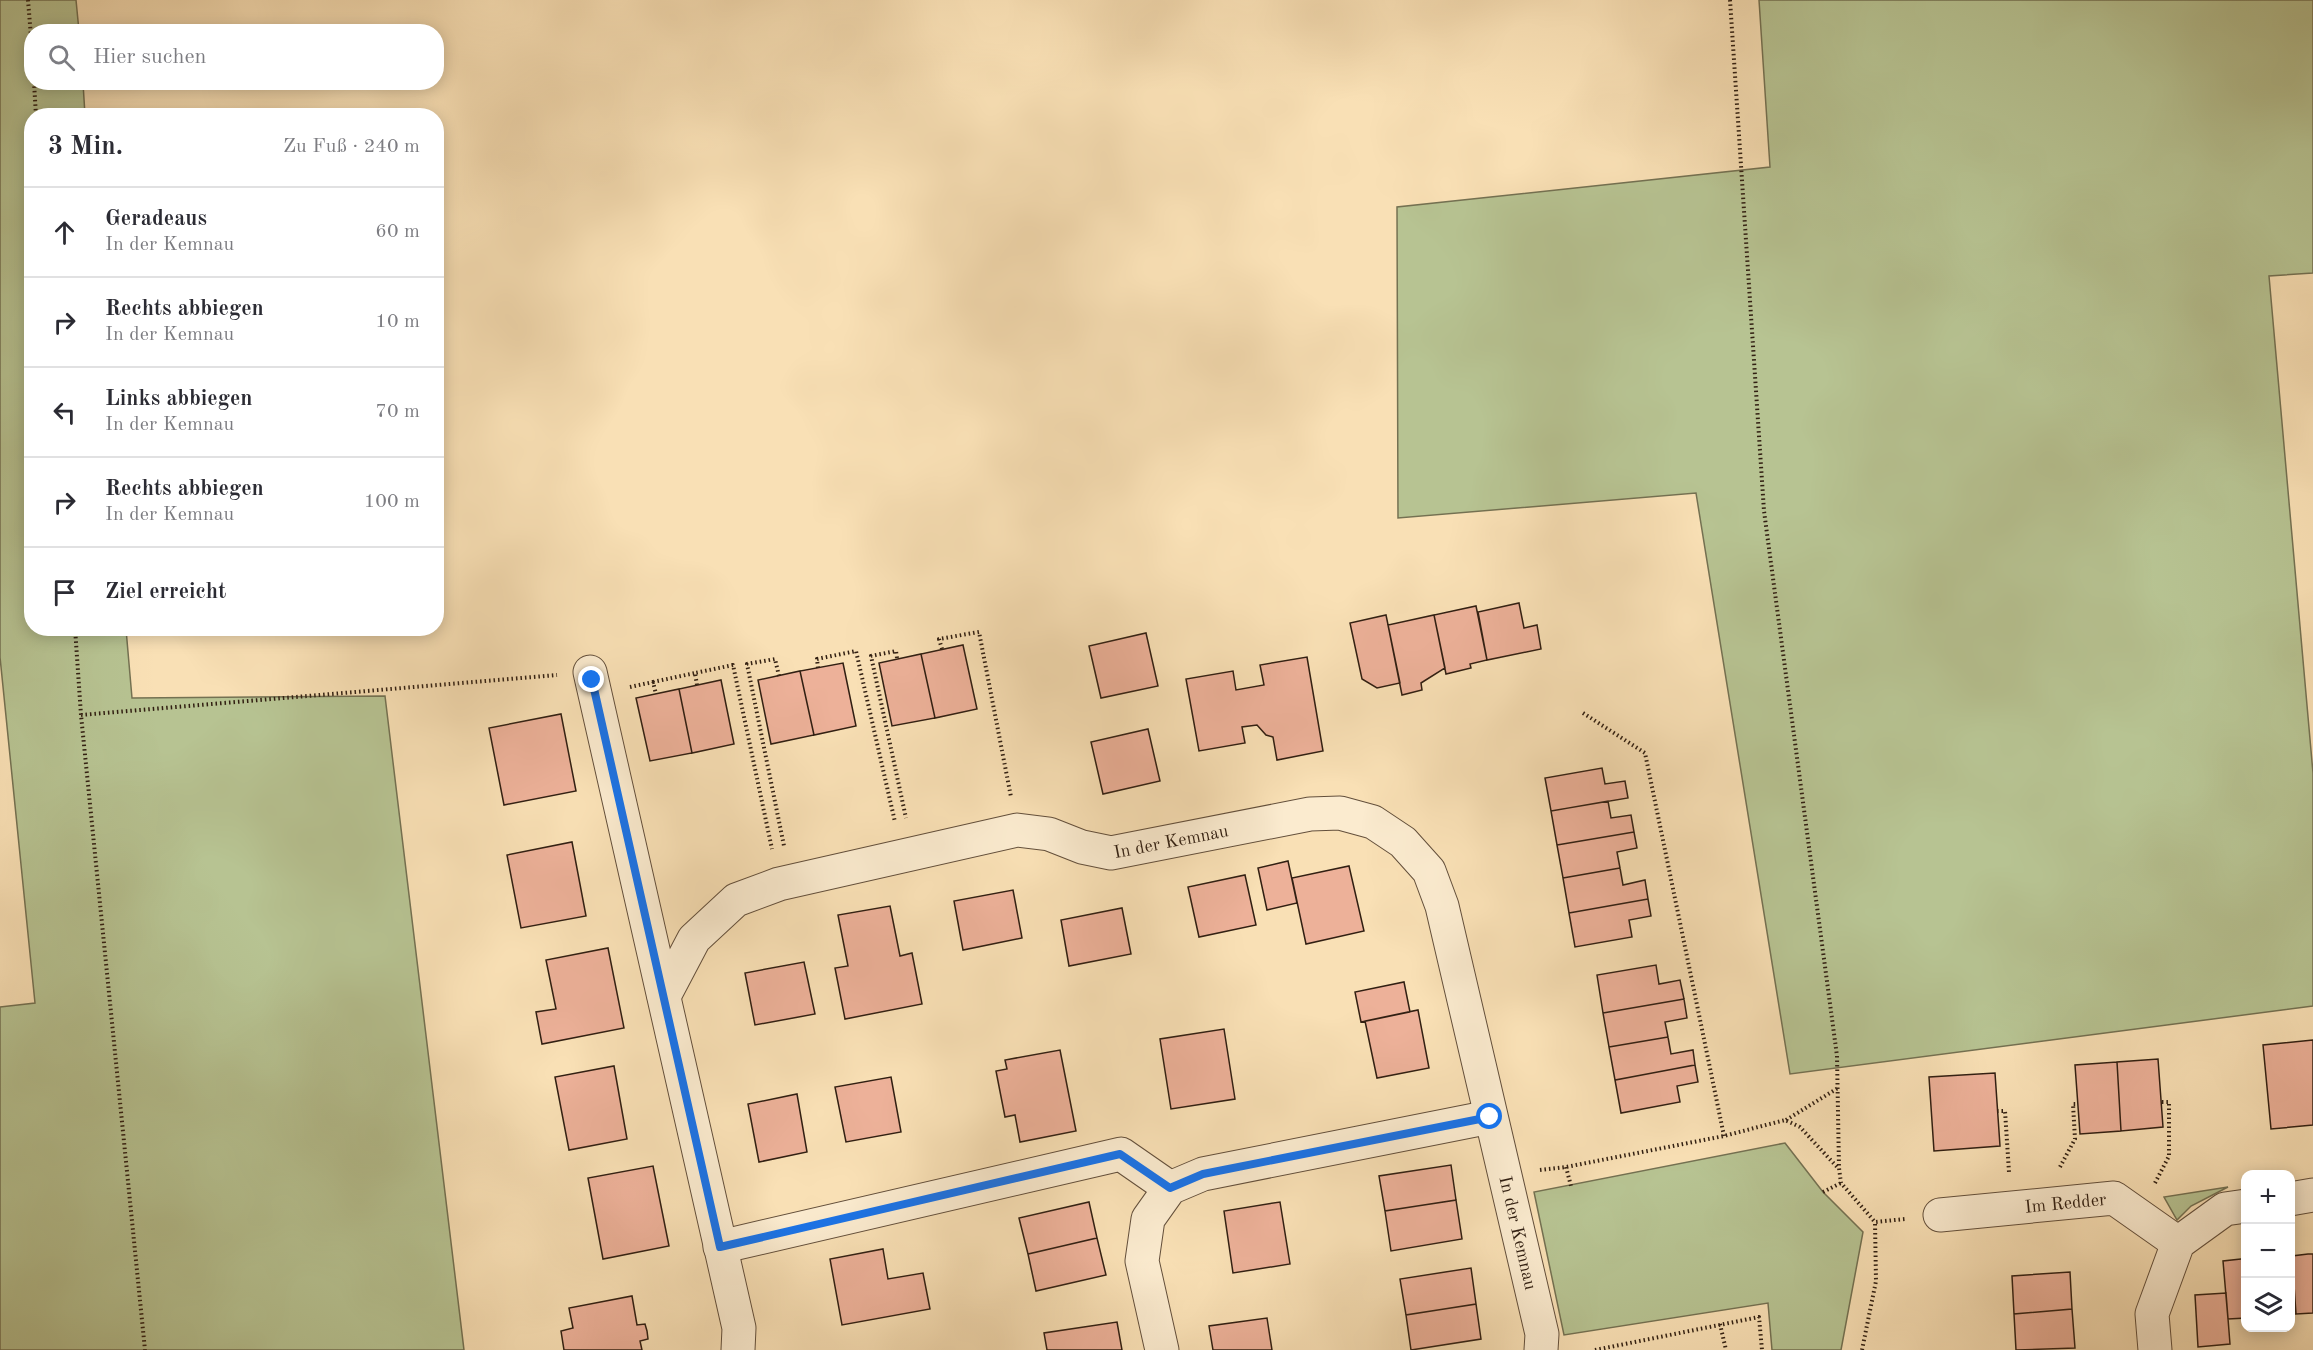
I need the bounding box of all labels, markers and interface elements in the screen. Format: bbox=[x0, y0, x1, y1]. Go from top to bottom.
search box bbox=[24, 24, 444, 90]
icon: search bbox=[45, 41, 78, 74]
text: Hier suchen bbox=[93, 46, 206, 68]
text: 3 Min. bbox=[48, 134, 123, 160]
text: Zu Fuß · 240 m bbox=[283, 137, 420, 157]
text: Geradeaus bbox=[105, 208, 207, 230]
icon: ahead bbox=[48, 216, 81, 249]
text: 60 m bbox=[375, 222, 420, 242]
text: In der Kemnau bbox=[105, 235, 234, 255]
text: Rechts abbiegen bbox=[105, 298, 264, 320]
icon: right bbox=[48, 306, 81, 339]
text: 10 m bbox=[375, 312, 420, 332]
text: In der Kemnau bbox=[105, 325, 234, 345]
text: Links abbiegen bbox=[105, 388, 253, 410]
icon: left bbox=[48, 396, 81, 429]
text: 70 m bbox=[375, 402, 420, 422]
text: In der Kemnau bbox=[105, 415, 234, 435]
text: Rechts abbiegen bbox=[105, 478, 264, 500]
icon: right bbox=[48, 486, 81, 519]
text: 100 m bbox=[364, 492, 420, 512]
text: In der Kemnau bbox=[105, 505, 234, 525]
icon: arrive bbox=[48, 576, 81, 609]
text: Ziel erreicht bbox=[105, 581, 226, 603]
route end bbox=[578, 666, 604, 692]
street label: In der Kemnau bbox=[1112, 822, 1230, 862]
route start bbox=[1476, 1103, 1502, 1129]
map controls bbox=[2241, 1170, 2295, 1332]
button: + bbox=[2241, 1170, 2295, 1224]
street label: In der Kemnau bbox=[1495, 1174, 1539, 1292]
street label: Im Redder bbox=[2024, 1191, 2108, 1217]
button: − bbox=[2241, 1224, 2295, 1278]
button: layers bbox=[2241, 1278, 2295, 1332]

